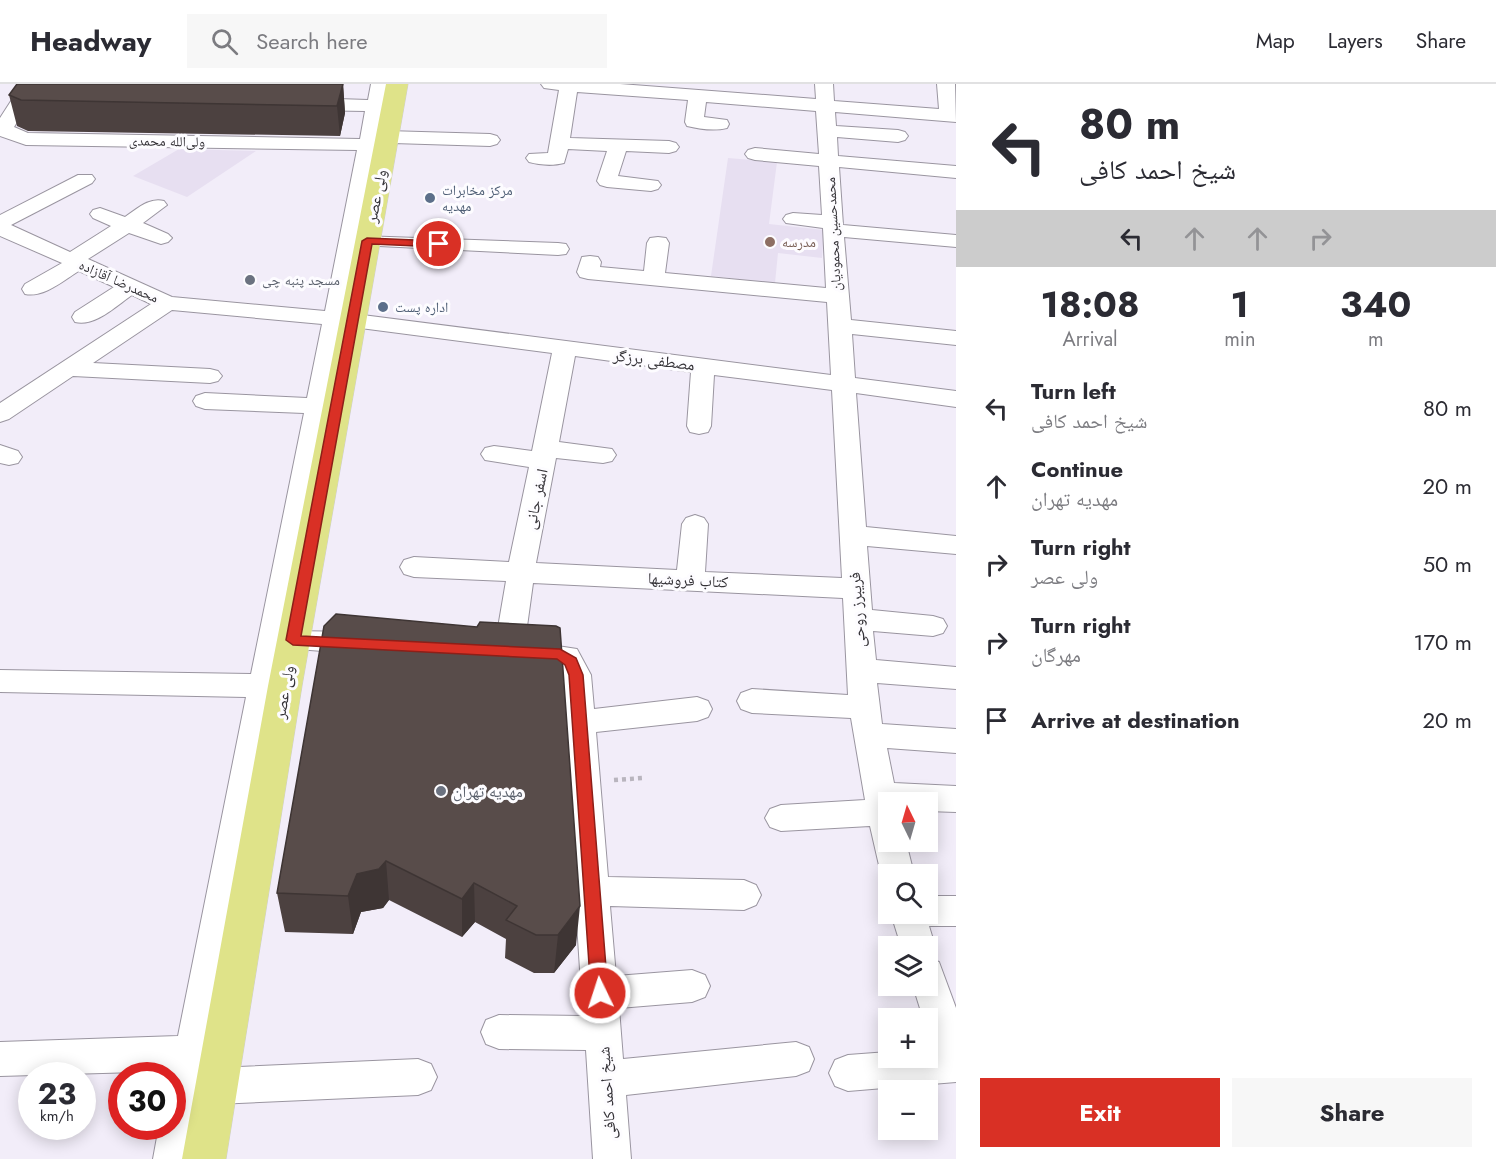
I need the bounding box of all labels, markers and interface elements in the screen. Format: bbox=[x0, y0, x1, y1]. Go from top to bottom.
search box bbox=[187, 14, 607, 68]
text: Headway bbox=[30, 21, 151, 62]
icon: search bbox=[208, 25, 241, 58]
text: Search here bbox=[256, 25, 368, 57]
text: Map bbox=[1256, 26, 1295, 56]
text: Layers bbox=[1328, 26, 1383, 56]
text: Share bbox=[1416, 26, 1466, 56]
text: 80 m bbox=[1079, 94, 1180, 155]
icon: left bbox=[980, 108, 1058, 186]
street label: ولی‌الله محمدی bbox=[129, 130, 205, 152]
text: شیخ احمد کافی bbox=[1079, 150, 1236, 189]
street label: ولی عصر bbox=[359, 167, 392, 226]
street label: محمدحسین محمودیان bbox=[820, 176, 846, 292]
place label: مرکز مخابرات مهدیه bbox=[442, 180, 513, 216]
marker: مرکز مخابرات مهدیه bbox=[423, 191, 437, 205]
pin bbox=[413, 218, 464, 269]
icon: left bbox=[1115, 222, 1148, 255]
icon: ahead bbox=[1178, 222, 1211, 255]
icon: ahead bbox=[1241, 222, 1274, 255]
icon: right bbox=[1304, 222, 1337, 255]
icon: arrive bbox=[422, 227, 455, 260]
place label: مدرسه bbox=[782, 232, 816, 252]
marker: مدرسه bbox=[763, 235, 777, 249]
street label: محمدرضا آقازاده bbox=[76, 255, 162, 307]
place label: مسجد پنبه چی bbox=[262, 270, 340, 290]
marker: مسجد پنبه چی bbox=[243, 273, 257, 287]
text: 18:08 bbox=[1041, 278, 1140, 330]
text: 1 bbox=[1231, 278, 1249, 330]
text: 340 bbox=[1340, 278, 1411, 330]
place label: اداره پست bbox=[395, 297, 448, 317]
marker: اداره پست bbox=[376, 300, 390, 314]
text: Arrival bbox=[1062, 325, 1118, 354]
text: min bbox=[1224, 325, 1255, 354]
text: m bbox=[1368, 325, 1384, 354]
street label: مصطفی برزگر bbox=[611, 343, 696, 376]
text: Turn left bbox=[1031, 375, 1116, 407]
icon: left bbox=[980, 392, 1013, 425]
text: 80 m bbox=[1423, 392, 1472, 424]
text: شیخ احمد کافی bbox=[1031, 407, 1147, 436]
text: Continue bbox=[1031, 453, 1123, 485]
street label: اسفر جانی bbox=[518, 467, 554, 531]
icon: ahead bbox=[980, 470, 1013, 503]
text: 20 m bbox=[1423, 470, 1472, 502]
text: مهدیه تهران bbox=[1031, 485, 1118, 514]
text: Turn right bbox=[1031, 531, 1131, 563]
icon: right bbox=[980, 548, 1013, 581]
text: 50 m bbox=[1423, 548, 1472, 580]
text: ولی عصر bbox=[1031, 563, 1098, 592]
street label: کتاب فروشیها bbox=[647, 566, 729, 594]
street label: فریبرز روحی bbox=[843, 571, 871, 649]
text: Turn right bbox=[1031, 609, 1131, 641]
icon: right bbox=[980, 626, 1013, 659]
text: 170 m bbox=[1414, 626, 1472, 658]
text: مهرگان bbox=[1031, 641, 1081, 670]
street label: ولی عصر bbox=[268, 664, 300, 721]
icon: arrive bbox=[980, 704, 1013, 737]
text: Arrive at destination bbox=[1031, 704, 1240, 736]
text: 20 m bbox=[1423, 704, 1472, 736]
place label: مهدیه تهران bbox=[453, 780, 523, 803]
marker: مهدیه تهران bbox=[434, 784, 448, 798]
north arrow bbox=[878, 792, 938, 852]
map controls bbox=[878, 792, 938, 1140]
button: search bbox=[878, 864, 938, 924]
button: layers bbox=[878, 936, 938, 996]
position arrow bbox=[568, 961, 632, 1025]
button: + bbox=[878, 1008, 938, 1068]
street label: شیخ احمد کافی bbox=[592, 1046, 622, 1140]
speed limit sign: 30 bbox=[108, 1062, 186, 1140]
text: 23 bbox=[38, 1072, 76, 1115]
button: Exit bbox=[980, 1078, 1220, 1147]
button: Share bbox=[1232, 1078, 1472, 1147]
button: − bbox=[878, 1080, 938, 1140]
text: km/h bbox=[40, 1105, 74, 1127]

